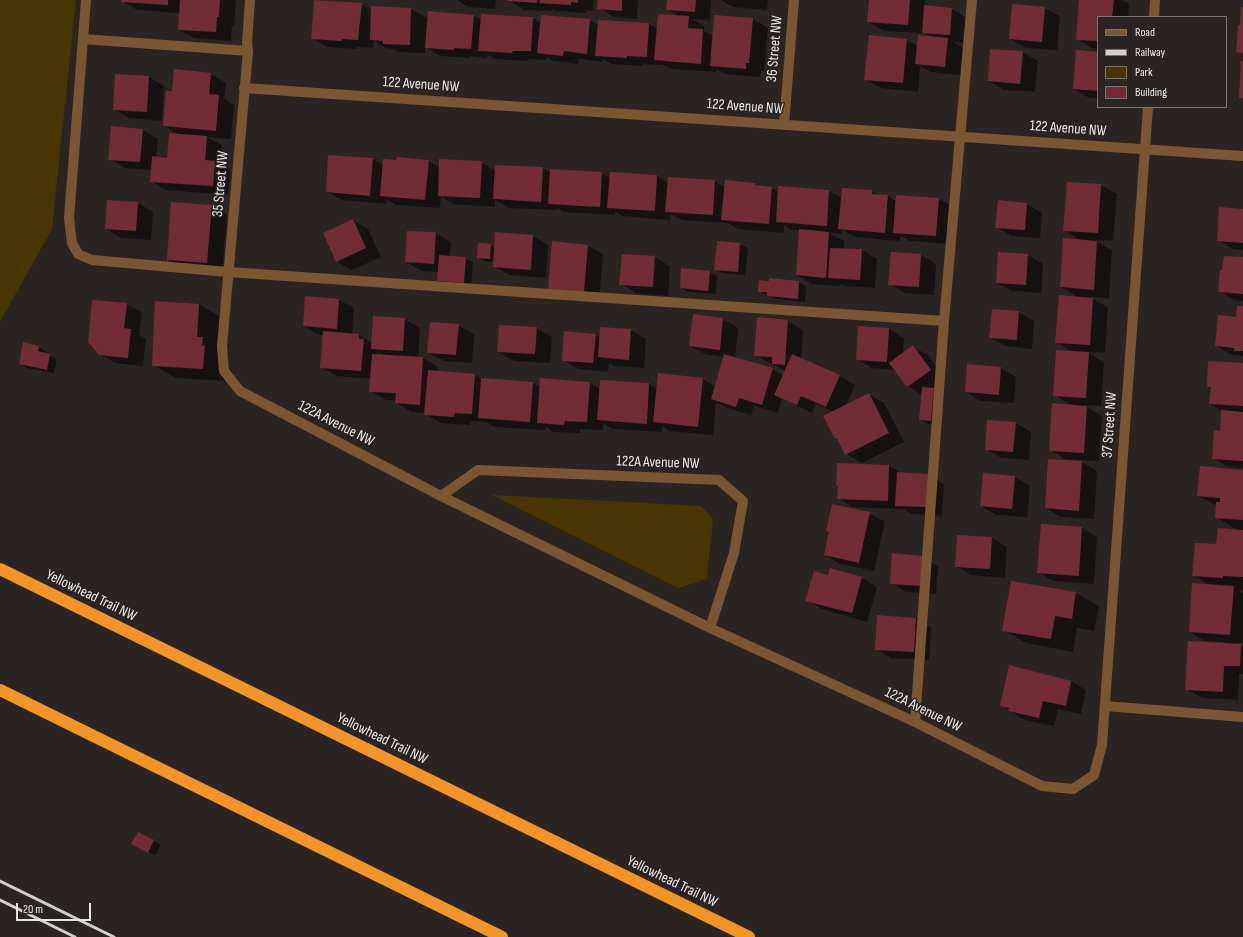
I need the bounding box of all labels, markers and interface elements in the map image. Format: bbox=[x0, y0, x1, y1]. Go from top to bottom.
street label: 36 Street NW bbox=[763, 15, 787, 83]
legend bbox=[1097, 16, 1227, 108]
text: Road bbox=[1135, 25, 1155, 40]
text: Railway bbox=[1135, 45, 1165, 60]
text: Park bbox=[1135, 65, 1153, 80]
street label: 122 Avenue NW bbox=[382, 73, 460, 97]
text: Building bbox=[1135, 85, 1167, 100]
street label: 122 Avenue NW bbox=[706, 95, 784, 119]
street label: 122 Avenue NW bbox=[1029, 117, 1107, 141]
street label: 35 Street NW bbox=[209, 150, 233, 218]
street label: 37 Street NW bbox=[1099, 391, 1121, 459]
street label: 122A Avenue NW bbox=[295, 397, 377, 451]
street label: 122A Avenue NW bbox=[616, 453, 700, 473]
street label: Yellowhead Trail NW bbox=[43, 566, 139, 626]
street label: 122A Avenue NW bbox=[882, 684, 964, 736]
street label: Yellowhead Trail NW bbox=[334, 709, 430, 769]
street label: Yellowhead Trail NW bbox=[624, 852, 720, 912]
scale bar bbox=[18, 895, 93, 921]
text: 20 m bbox=[23, 902, 43, 917]

